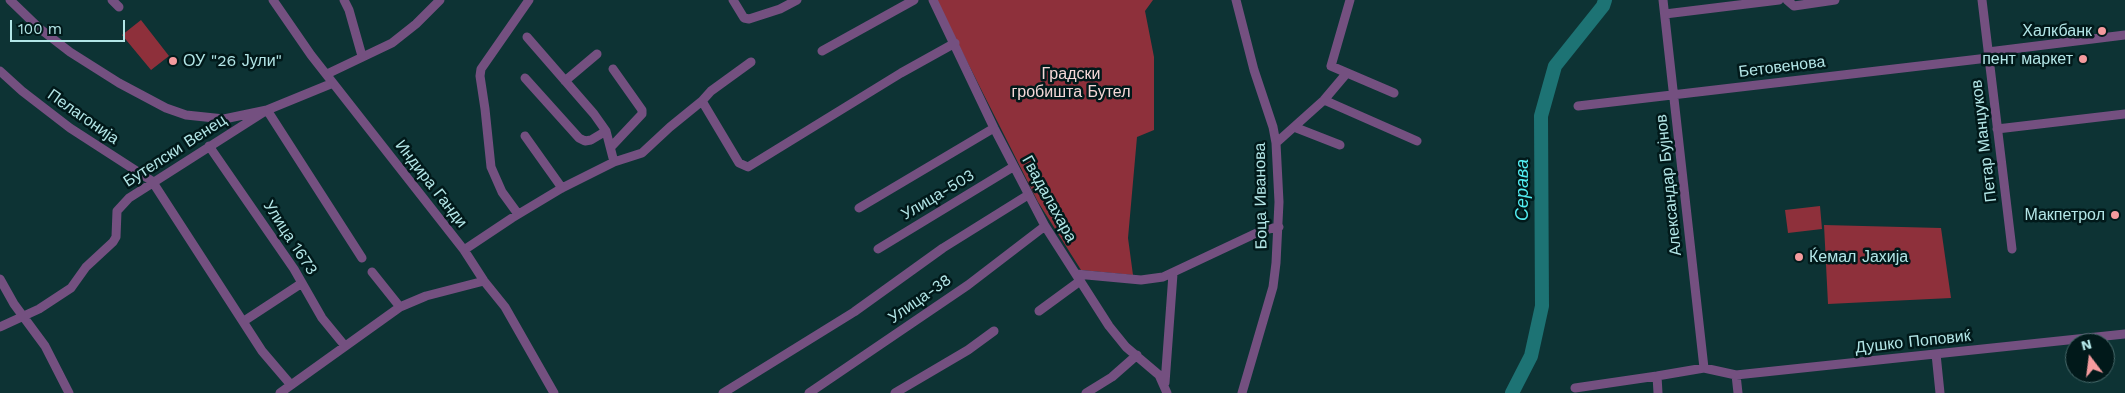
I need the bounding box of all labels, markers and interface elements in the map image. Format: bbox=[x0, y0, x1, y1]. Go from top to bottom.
scale bar bbox=[12, 10, 128, 42]
text: 100 m bbox=[18, 20, 62, 38]
place label: Халкбанк bbox=[2022, 21, 2092, 41]
marker: Халкбанк bbox=[2096, 25, 2108, 37]
place label: пент маркет bbox=[1982, 49, 2073, 69]
place label: ОУ "26 Јули" bbox=[183, 51, 282, 71]
street label: Бетовенова bbox=[1738, 52, 1826, 82]
marker: пент маркет bbox=[2077, 53, 2089, 65]
marker: ОУ "26 Јули" bbox=[167, 55, 179, 67]
park label: Градски гробишта Бутел bbox=[1011, 64, 1131, 102]
street label: Петар Манџуков bbox=[1967, 79, 2001, 203]
street label: Пелагонија bbox=[44, 85, 122, 149]
street label: Бутелски Венец bbox=[120, 111, 230, 191]
street label: Александар Бујнов bbox=[1652, 113, 1686, 257]
street label: Индира Ганди bbox=[391, 136, 471, 232]
street label: Боца Иванова bbox=[1250, 143, 1272, 249]
street label: Гвадалахара bbox=[1017, 152, 1081, 246]
water label: Серава bbox=[1512, 159, 1534, 221]
street label: Улица-503 bbox=[898, 166, 978, 224]
street label: Улица 1673 bbox=[259, 197, 321, 279]
place label: Макпетрол bbox=[2024, 205, 2105, 225]
marker: Макпетрол bbox=[2109, 209, 2121, 221]
place label: Ќемал Јахија bbox=[1809, 247, 1908, 267]
marker: Ќемал Јахија bbox=[1793, 251, 1805, 263]
street label: Улица-38 bbox=[885, 270, 955, 328]
street label: Душко Поповиќ bbox=[1854, 326, 1972, 358]
north arrow bbox=[2065, 333, 2115, 383]
text: N bbox=[2079, 335, 2093, 354]

